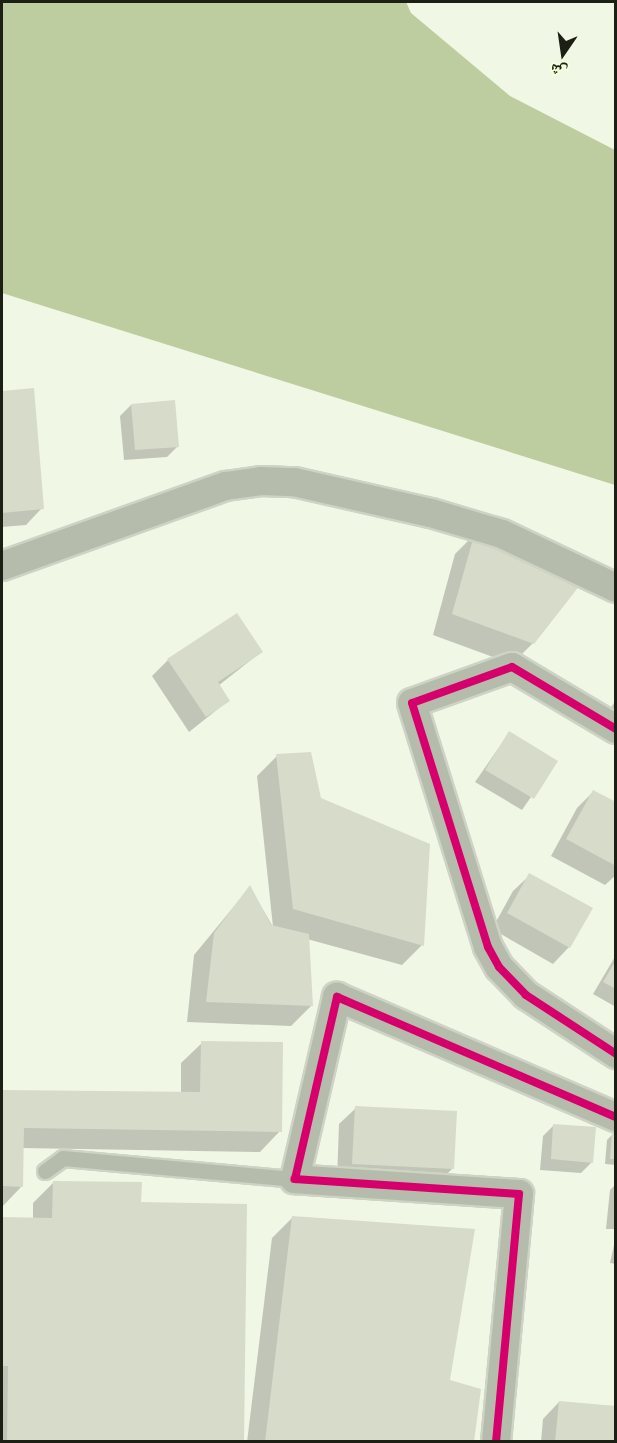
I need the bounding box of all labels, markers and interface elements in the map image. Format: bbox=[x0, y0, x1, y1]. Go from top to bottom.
north arrow bbox=[533, 24, 593, 84]
text: ش bbox=[548, 60, 569, 83]

